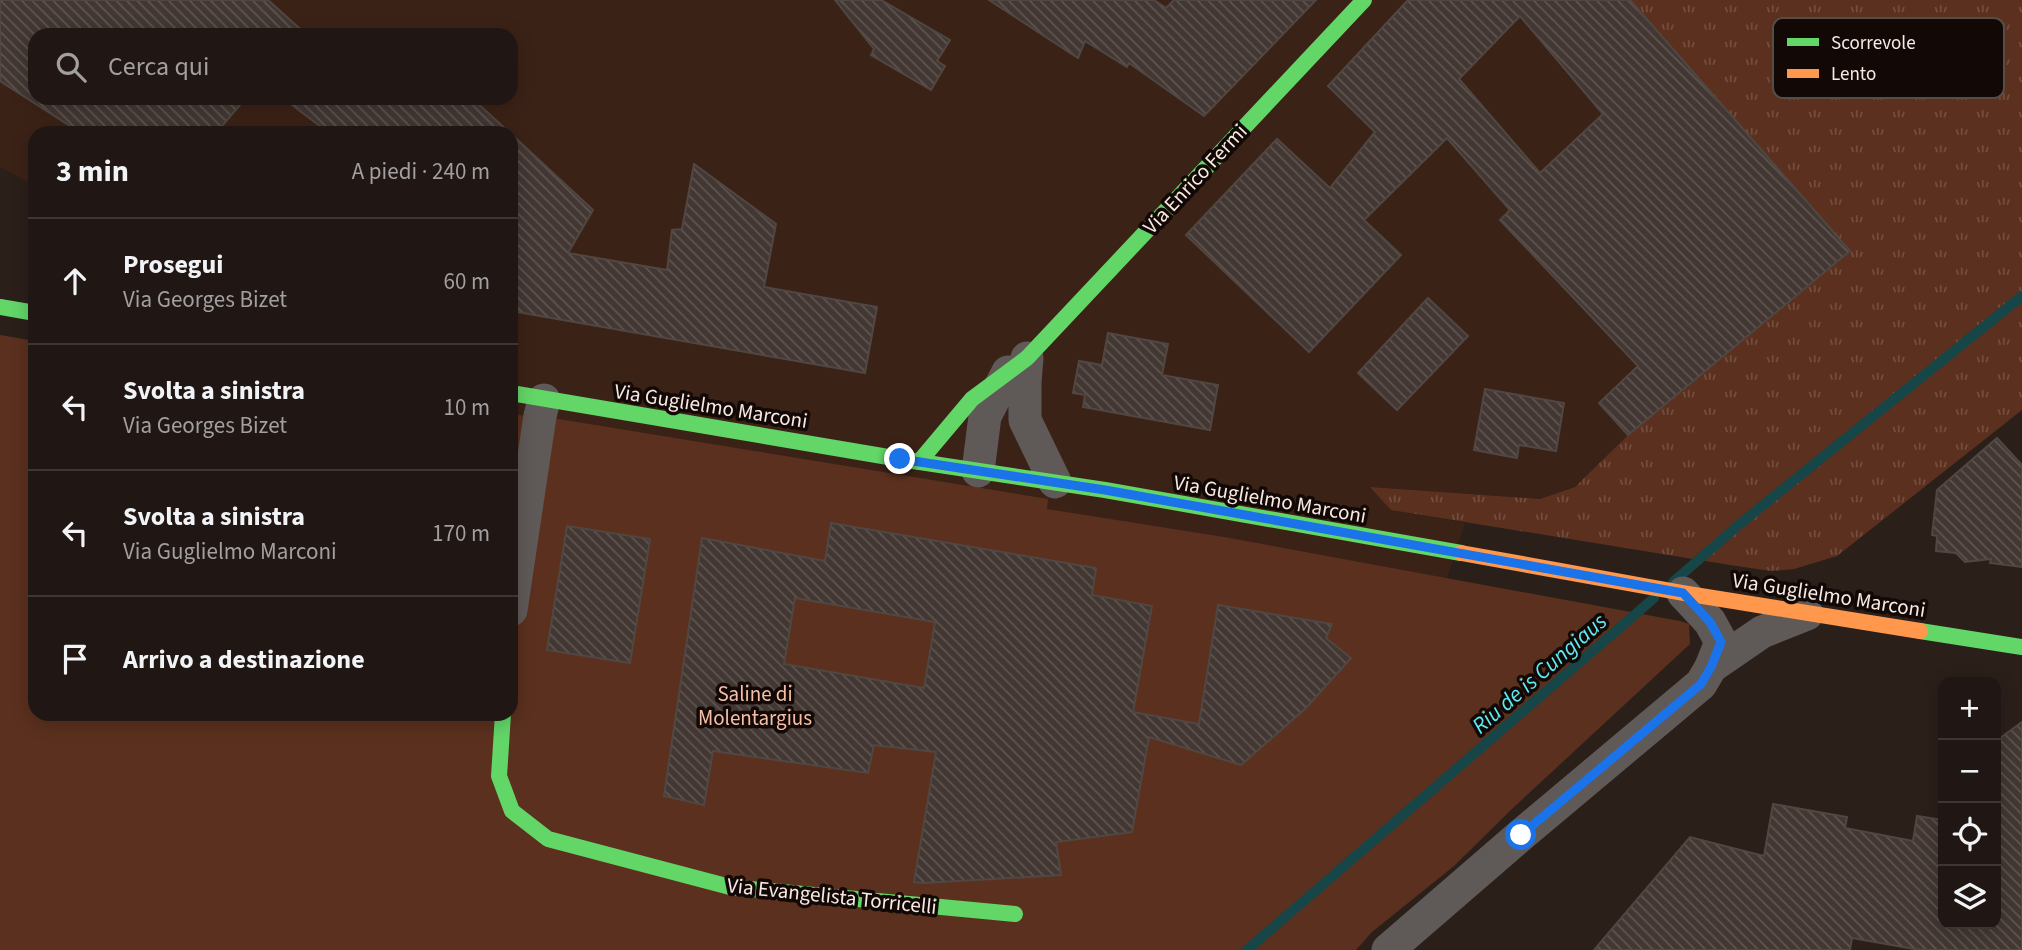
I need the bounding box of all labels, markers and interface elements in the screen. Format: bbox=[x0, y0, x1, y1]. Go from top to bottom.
legend bbox=[1773, 18, 2004, 98]
search box bbox=[28, 28, 518, 105]
text: Scorrevole bbox=[1831, 30, 1916, 57]
icon: search bbox=[52, 48, 90, 86]
text: Cerca qui bbox=[108, 48, 209, 85]
text: Lento bbox=[1831, 61, 1876, 88]
street label: Via Enrico Fermi bbox=[1136, 117, 1254, 241]
text: 3 min bbox=[56, 150, 129, 193]
text: A piedi · 240 m bbox=[352, 155, 490, 188]
text: Prosegui bbox=[123, 246, 223, 283]
icon: ahead bbox=[56, 262, 94, 300]
text: 60 m bbox=[443, 265, 490, 298]
text: Via Georges Bizet bbox=[123, 283, 287, 316]
text: Svolta a sinistra bbox=[123, 372, 305, 409]
street label: Via Guglielmo Marconi bbox=[612, 376, 810, 436]
icon: left bbox=[56, 388, 94, 426]
text: 10 m bbox=[443, 391, 490, 424]
text: Via Georges Bizet bbox=[123, 409, 287, 442]
route end bbox=[884, 443, 915, 474]
street label: Via Guglielmo Marconi bbox=[1171, 467, 1369, 531]
text: Svolta a sinistra bbox=[123, 498, 305, 535]
icon: left bbox=[56, 514, 94, 552]
text: 170 m bbox=[432, 517, 490, 550]
text: Via Guglielmo Marconi bbox=[123, 535, 337, 568]
street label: Via Guglielmo Marconi bbox=[1730, 565, 1928, 625]
water label: Riu de is Cungiaus bbox=[1464, 605, 1614, 742]
icon: arrive bbox=[56, 640, 94, 678]
text: Arrivo a destinazione bbox=[123, 641, 365, 678]
map controls bbox=[1938, 677, 2001, 929]
button: + bbox=[1938, 677, 2001, 740]
park label: Saline di Molentargius bbox=[698, 679, 812, 733]
button: − bbox=[1938, 740, 2001, 803]
button: locate bbox=[1938, 803, 2001, 866]
route start bbox=[1505, 819, 1536, 850]
button: layers bbox=[1938, 866, 2001, 929]
street label: Via Evangelista Torricelli bbox=[726, 870, 938, 922]

